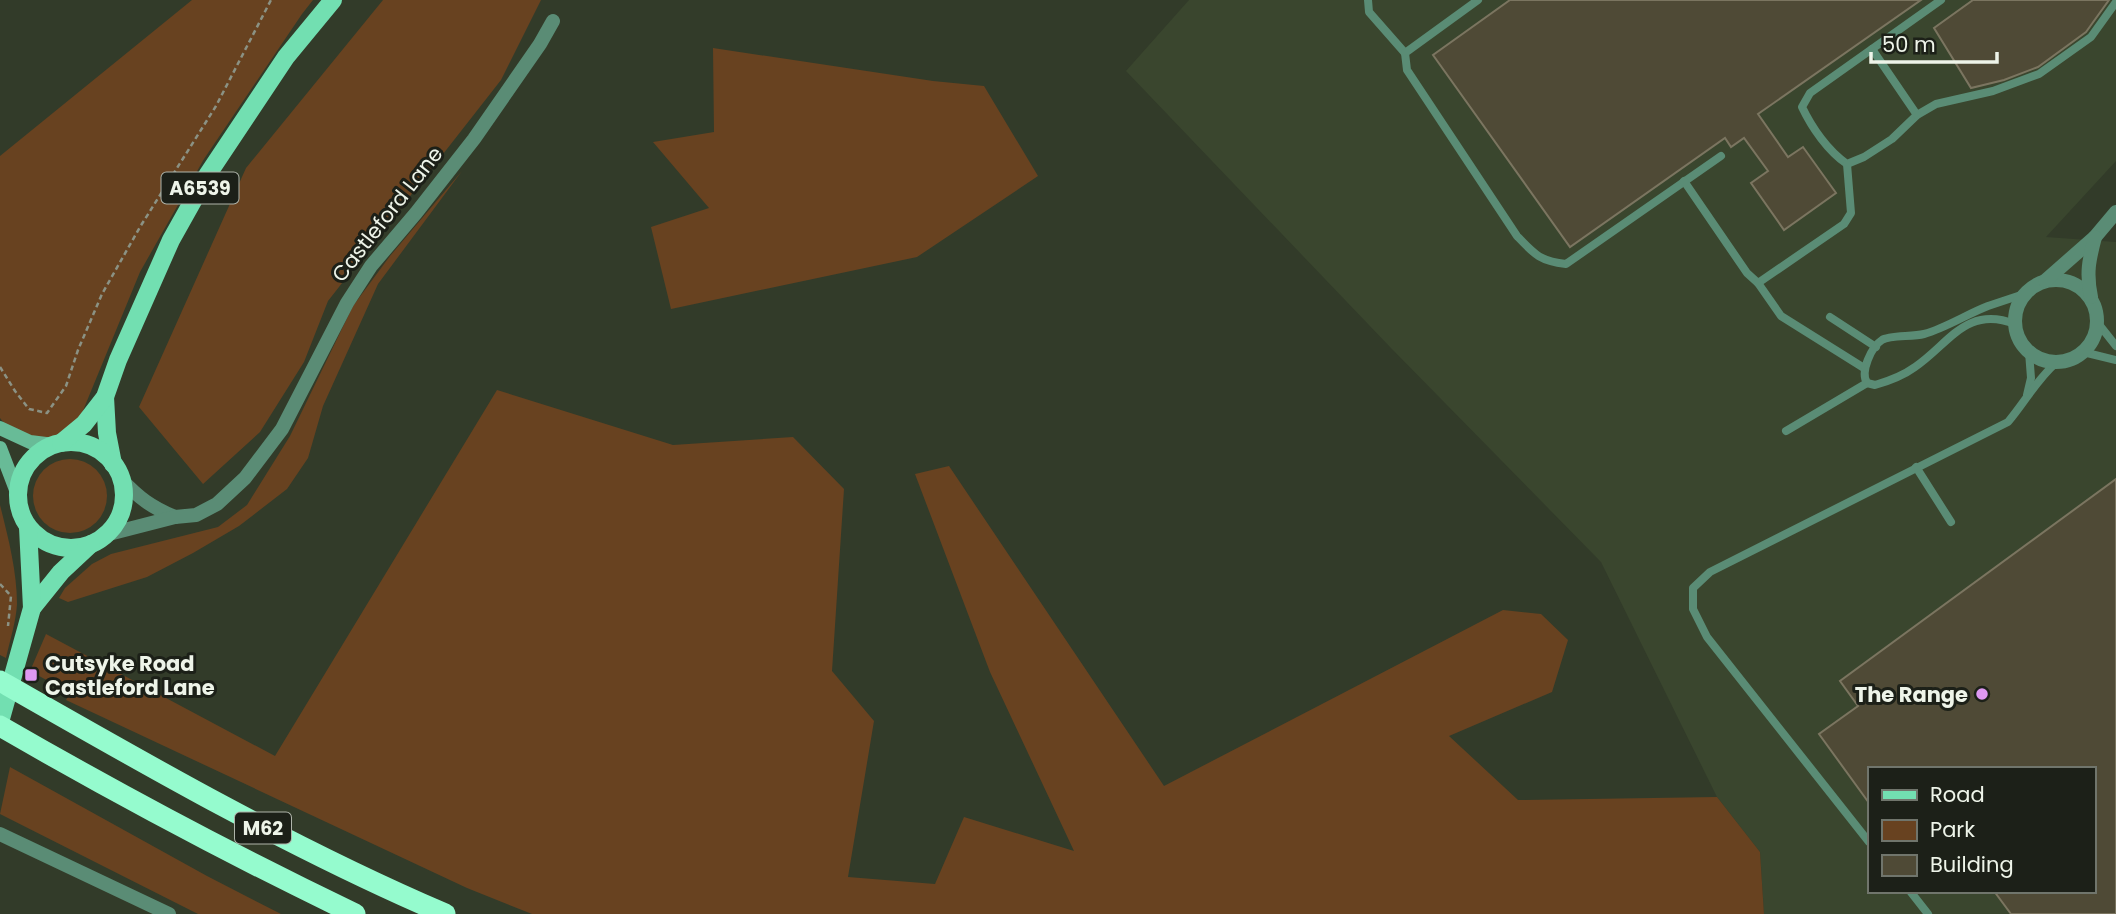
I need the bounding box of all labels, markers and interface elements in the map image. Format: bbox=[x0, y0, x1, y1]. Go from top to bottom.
scale bar bbox=[1871, 21, 1997, 65]
text: 50 m bbox=[1882, 30, 1936, 59]
street label: Castleford Lane bbox=[325, 140, 449, 288]
road number: A6539 bbox=[162, 172, 238, 204]
place label: Cutsyke Road Castleford Lane bbox=[45, 649, 215, 702]
marker: Cutsyke Road Castleford Lane bbox=[23, 667, 39, 683]
place label: The Range bbox=[1855, 680, 1968, 709]
marker: The Range bbox=[1974, 686, 1990, 702]
legend bbox=[1868, 767, 2095, 893]
text: Road bbox=[1930, 780, 1985, 809]
road number: M62 bbox=[235, 813, 291, 844]
text: Park bbox=[1930, 815, 1975, 844]
text: Building bbox=[1930, 850, 2014, 879]

